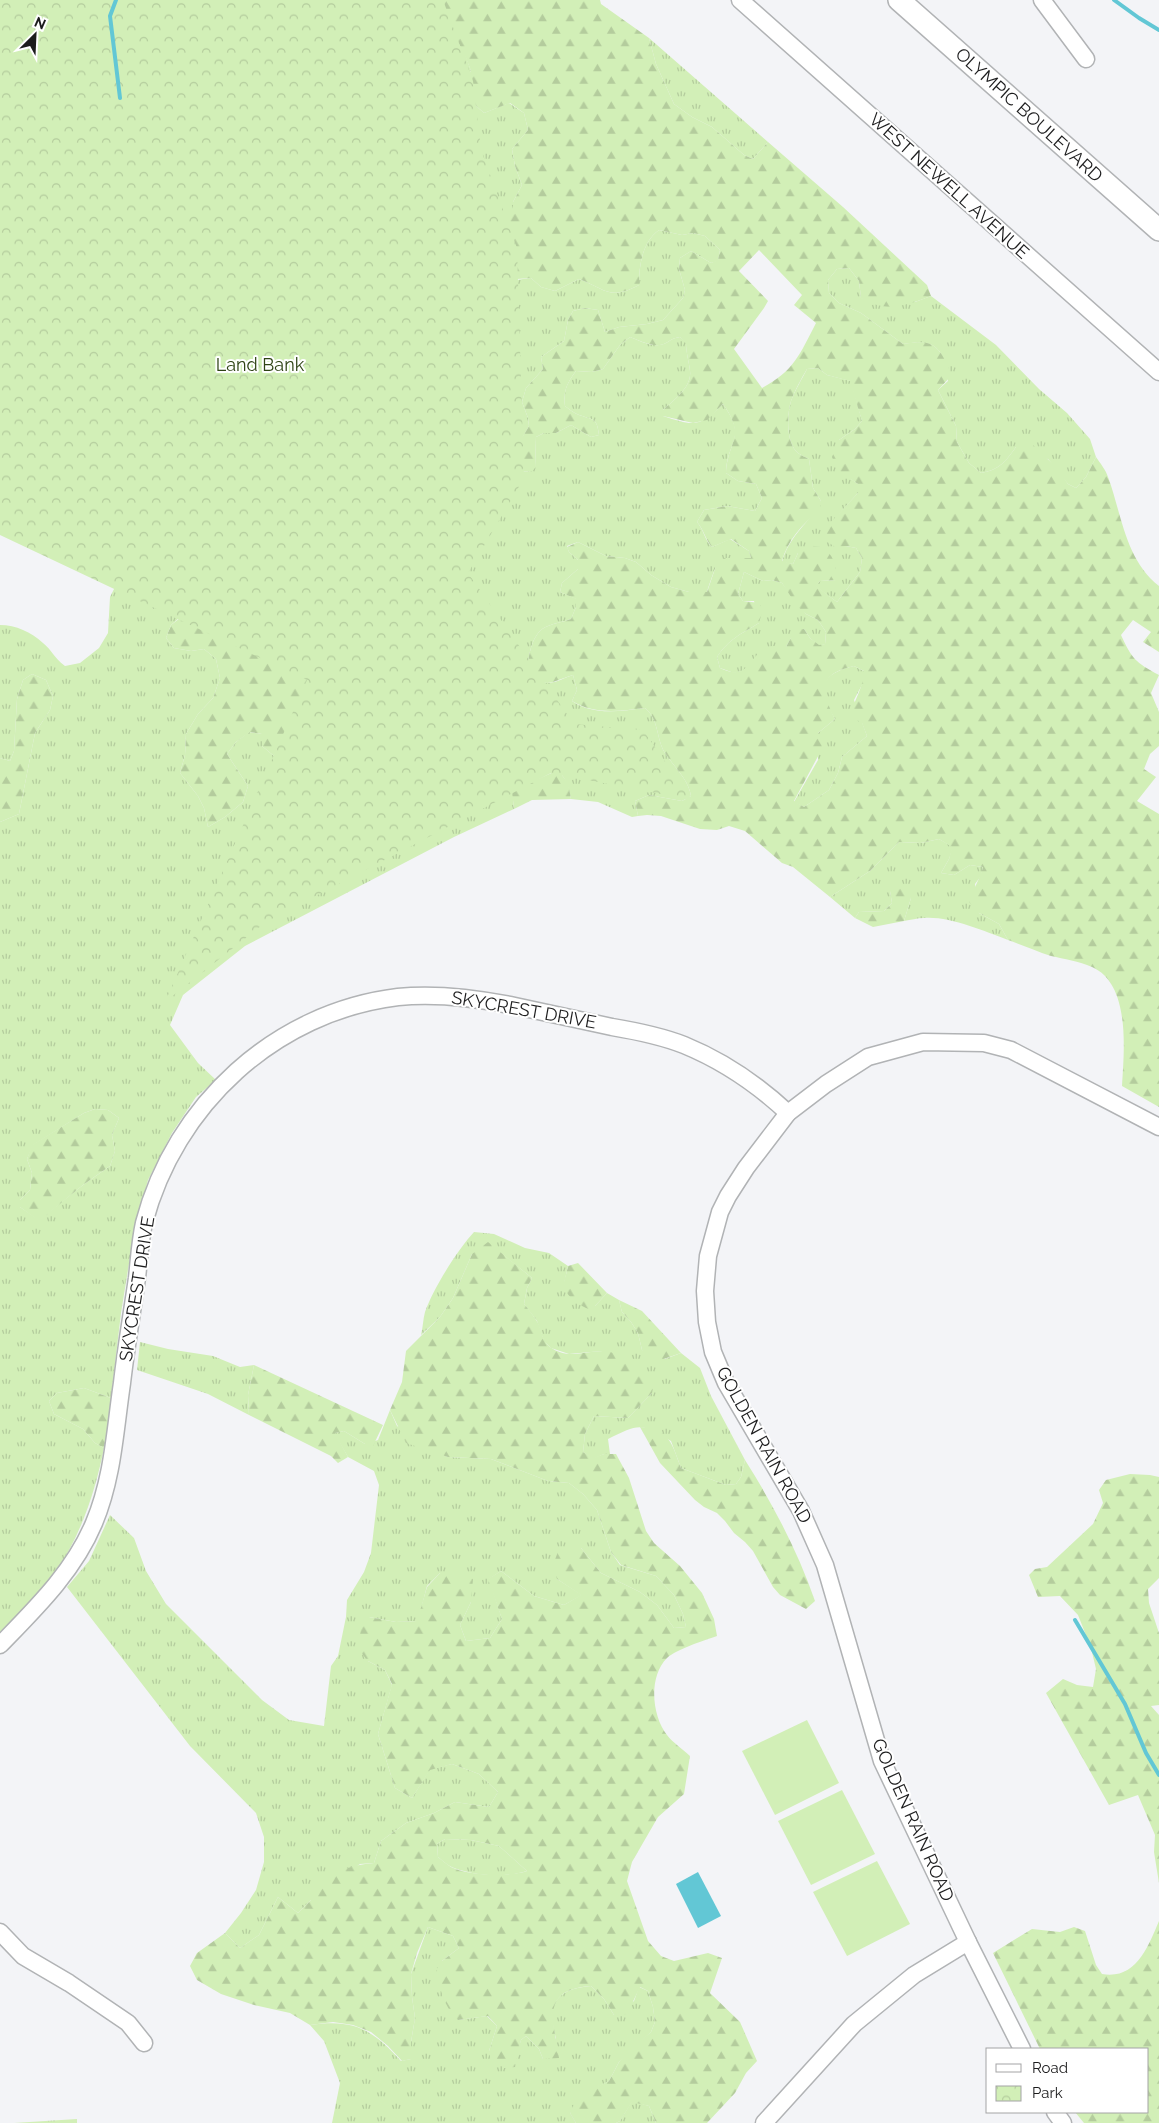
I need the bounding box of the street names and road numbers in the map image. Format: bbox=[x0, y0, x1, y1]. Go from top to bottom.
street label: OLYMPIC BOULEVARD bbox=[951, 43, 1107, 186]
street label: WEST NEWELL AVENUE bbox=[865, 108, 1033, 263]
street label: SKYCREST DRIVE bbox=[450, 986, 598, 1033]
street label: SKYCREST DRIVE bbox=[115, 1215, 158, 1363]
street label: GOLDEN RAIN ROAD bbox=[713, 1363, 816, 1527]
street label: GOLDEN RAIN ROAD bbox=[868, 1735, 959, 1905]

